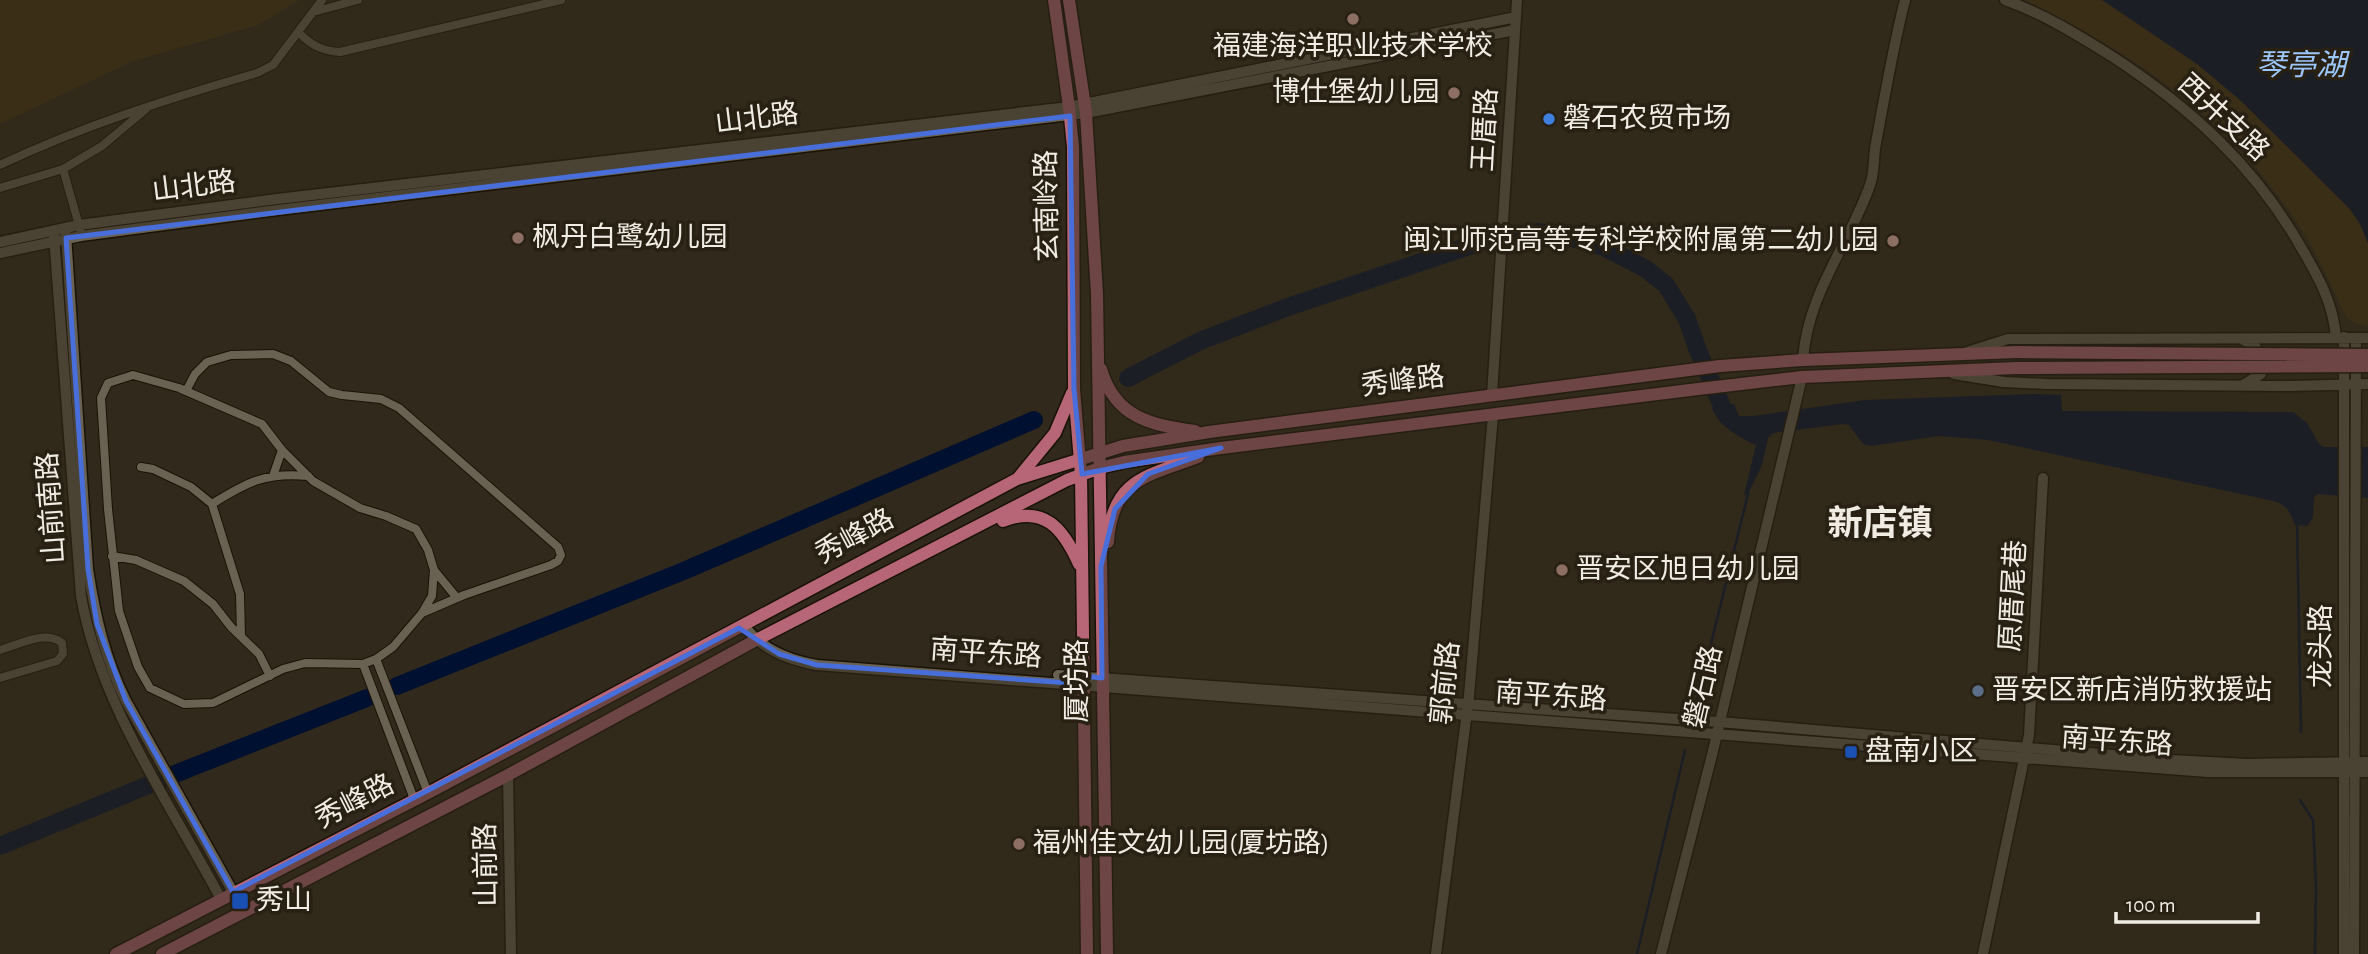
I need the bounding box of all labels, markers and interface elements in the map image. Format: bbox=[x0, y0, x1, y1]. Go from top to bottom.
marker: 福建海洋职业技术学校 bbox=[1345, 11, 1361, 27]
place label: 福建海洋职业技术学校 bbox=[1213, 31, 1493, 61]
water label: 琴亭湖 bbox=[2256, 49, 2350, 81]
street label: 西井支路 bbox=[2172, 68, 2275, 166]
place label: 博仕堡幼儿园 bbox=[1272, 77, 1440, 107]
marker: 博仕堡幼儿园 bbox=[1446, 85, 1462, 101]
street label: 王厝路 bbox=[1468, 87, 1502, 173]
street label: 山北路 bbox=[713, 98, 800, 138]
place label: 磐石农贸市场 bbox=[1563, 103, 1731, 133]
marker: 磐石农贸市场 bbox=[1541, 111, 1557, 127]
street label: 玄南岭路 bbox=[1031, 150, 1063, 262]
street label: 山北路 bbox=[150, 166, 237, 206]
place label: 枫丹白鹭幼儿园 bbox=[532, 222, 728, 252]
place label: 闽江师范高等专科学校附属第二幼儿园 bbox=[1403, 225, 1879, 255]
marker: 枫丹白鹭幼儿园 bbox=[510, 230, 526, 246]
marker: 闽江师范高等专科学校附属第二幼儿园 bbox=[1885, 233, 1901, 249]
street label: 秀峰路 bbox=[1359, 361, 1446, 401]
street label: 山前南路 bbox=[32, 451, 70, 565]
street label: 秀峰路 bbox=[810, 503, 899, 569]
district label: 新店镇 bbox=[1827, 505, 1933, 542]
street label: 原厝尾巷 bbox=[1995, 539, 2031, 653]
place label: 晋安区旭日幼儿园 bbox=[1576, 554, 1800, 584]
marker: 晋安区旭日幼儿园 bbox=[1554, 562, 1570, 578]
street label: 龙头路 bbox=[2306, 604, 2336, 688]
street label: 南平东路 bbox=[929, 634, 1043, 672]
street label: 厦坊路 bbox=[1062, 639, 1092, 723]
street label: 郭前路 bbox=[1426, 640, 1464, 726]
street label: 磐石路 bbox=[1679, 642, 1727, 731]
place label: 晋安区新店消防救援站 bbox=[1992, 675, 2272, 705]
street label: 南平东路 bbox=[1494, 677, 1608, 715]
marker: 晋安区新店消防救援站 bbox=[1970, 683, 1986, 699]
street label: 南平东路 bbox=[2060, 722, 2174, 760]
place label: 盘南小区 bbox=[1865, 735, 1977, 766]
marker: 盘南小区 bbox=[1843, 744, 1859, 760]
street label: 秀峰路 bbox=[310, 769, 399, 834]
street label: 山前路 bbox=[470, 823, 502, 907]
place label: 福州佳文幼儿园(厦坊路) bbox=[1033, 828, 1330, 858]
marker: 福州佳文幼儿园(厦坊路) bbox=[1011, 836, 1027, 852]
scale bar bbox=[2116, 880, 2258, 924]
place label: 秀山 bbox=[256, 885, 312, 915]
marker: 秀山 bbox=[230, 891, 250, 911]
text: 100 m bbox=[2126, 895, 2176, 916]

